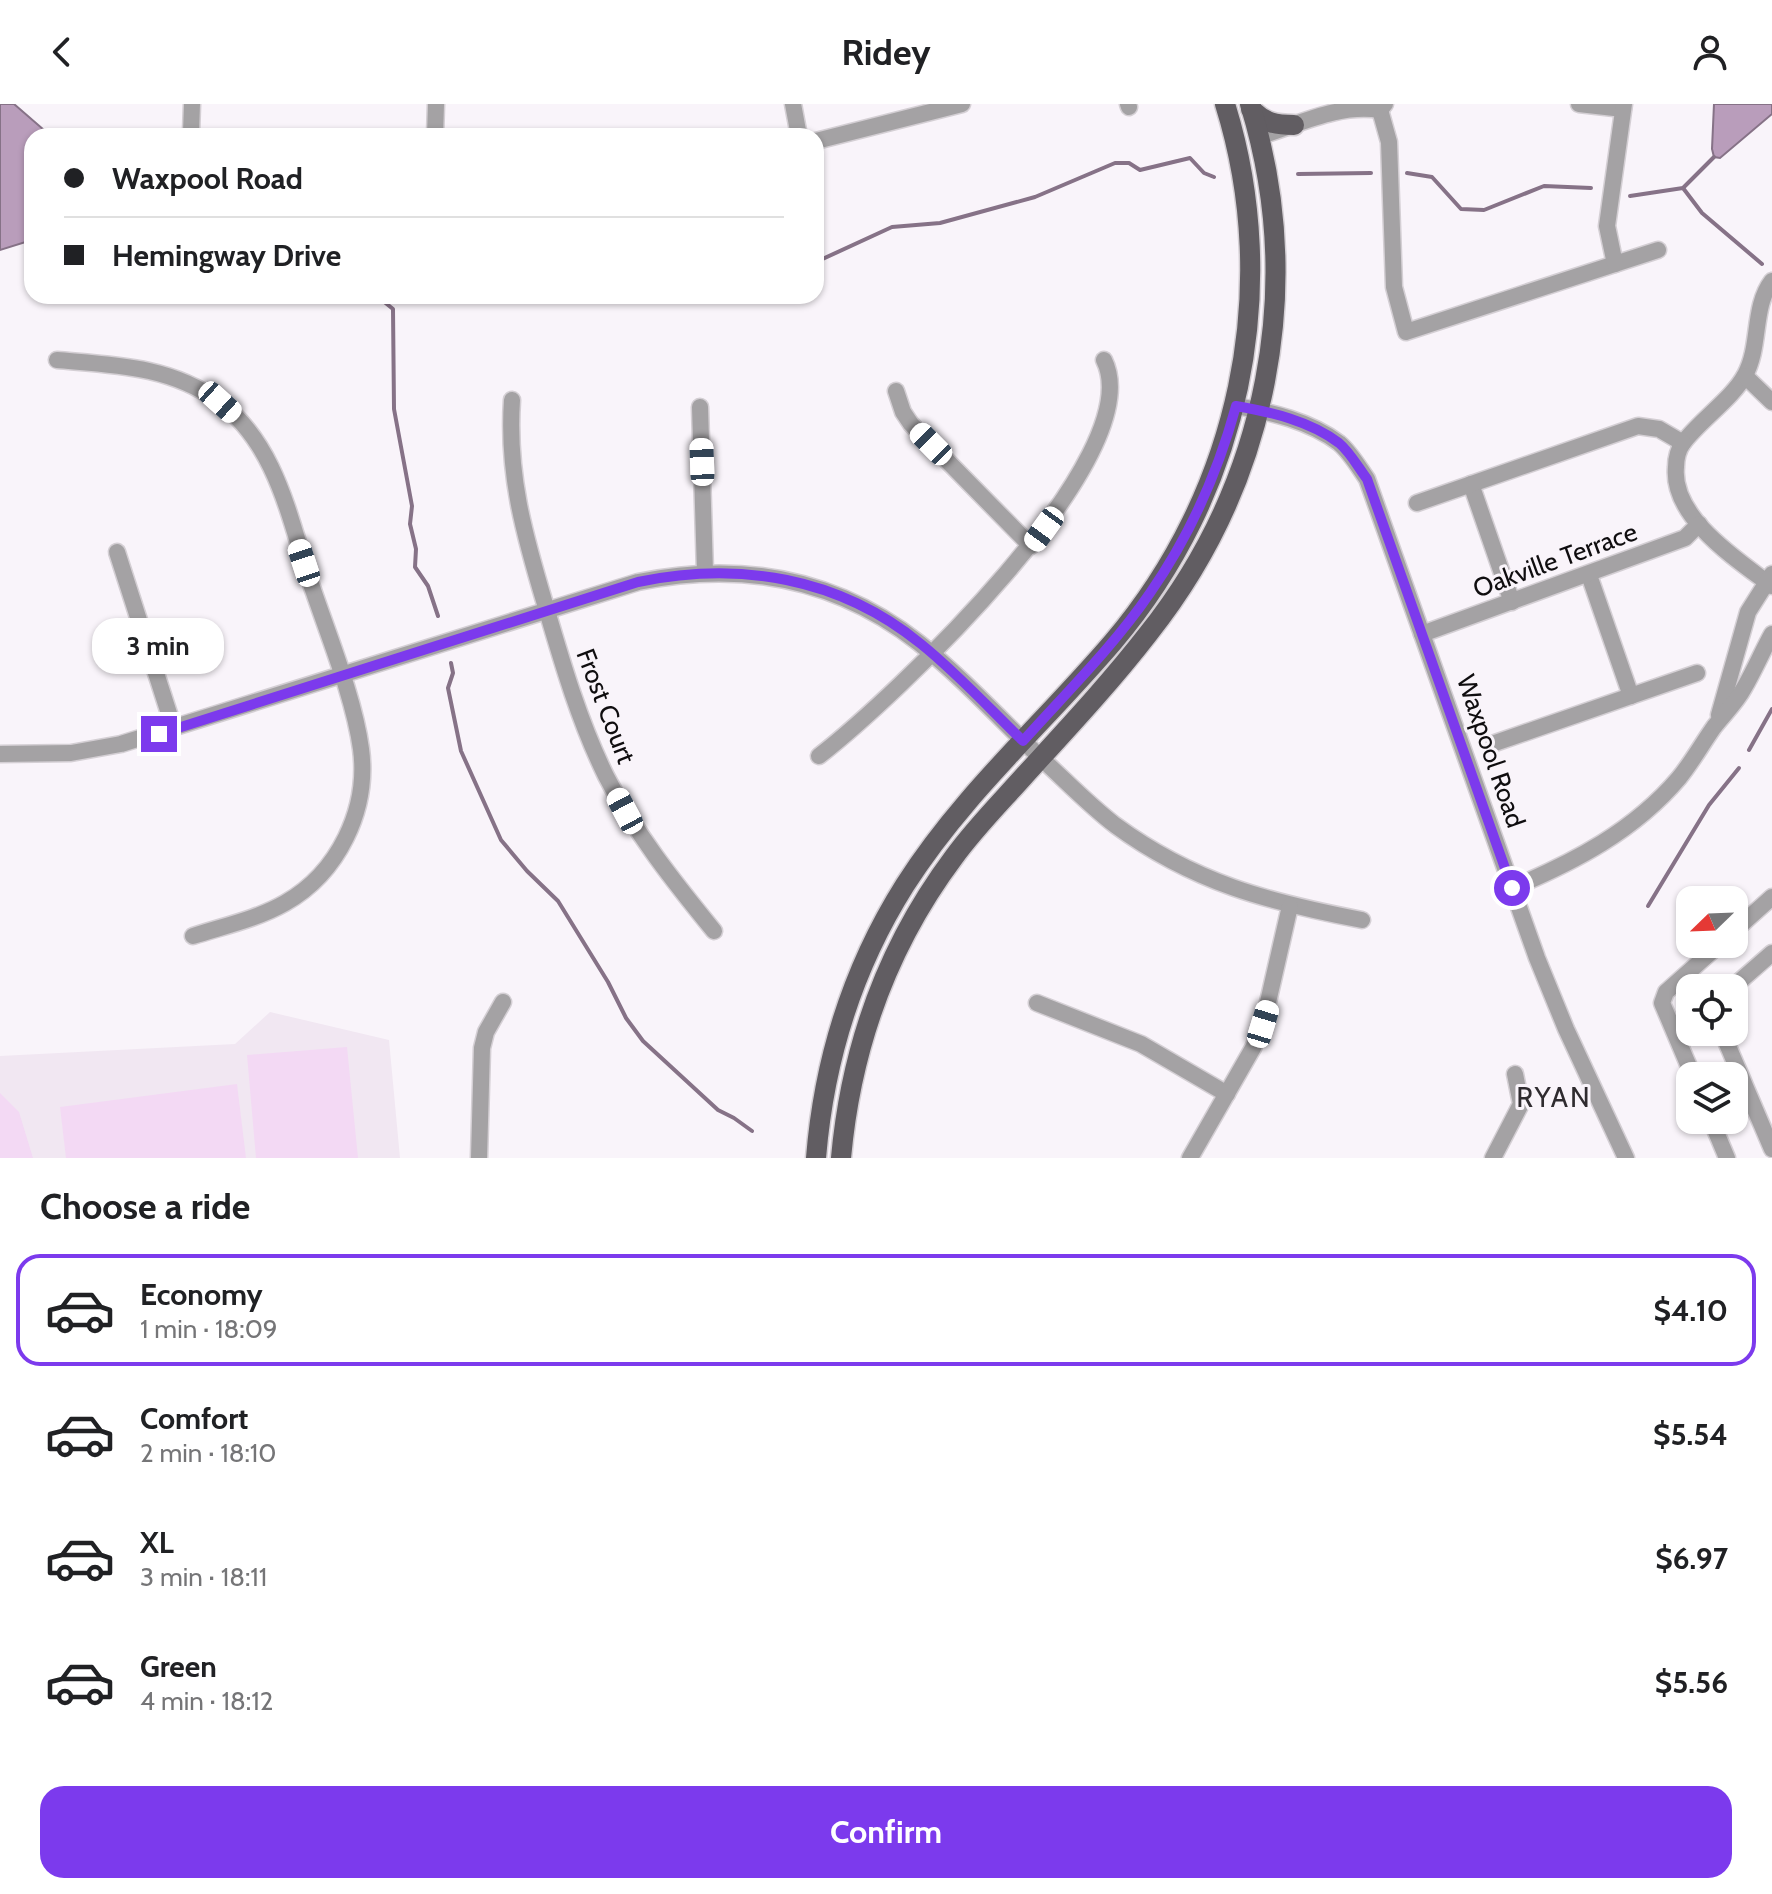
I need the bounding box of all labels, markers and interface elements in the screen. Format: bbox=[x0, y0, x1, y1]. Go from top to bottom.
icon: back bbox=[40, 30, 84, 74]
text: Ridey bbox=[841, 30, 931, 74]
icon: person bbox=[1688, 30, 1732, 74]
text: Waxpool Road bbox=[112, 160, 303, 197]
text: Hemingway Drive bbox=[112, 237, 341, 274]
car bbox=[194, 377, 246, 427]
car bbox=[906, 419, 956, 469]
car bbox=[689, 438, 715, 486]
car bbox=[1020, 503, 1068, 555]
street label: Oakville Terrace bbox=[1469, 515, 1641, 605]
car bbox=[285, 536, 323, 590]
callout: 3 min bbox=[93, 618, 225, 674]
text: 3 min bbox=[126, 630, 190, 662]
street label: Frost Court bbox=[569, 644, 643, 768]
street label: Waxpool Road bbox=[1450, 670, 1532, 832]
route end bbox=[141, 716, 177, 752]
car bbox=[603, 784, 647, 838]
route start bbox=[1494, 870, 1530, 906]
north arrow bbox=[1676, 886, 1748, 958]
map controls bbox=[1676, 886, 1748, 1134]
button: locate bbox=[1676, 974, 1748, 1046]
car bbox=[1245, 998, 1281, 1050]
button: layers bbox=[1676, 1062, 1748, 1134]
district label: RYAN bbox=[1516, 1080, 1592, 1114]
text: Choose a ride bbox=[40, 1184, 250, 1228]
icon: car bbox=[44, 1274, 116, 1346]
text: Economy bbox=[140, 1276, 263, 1313]
text: $4.10 bbox=[1654, 1292, 1728, 1329]
text: 1 min · 18:09 bbox=[140, 1313, 278, 1345]
icon: car bbox=[44, 1398, 116, 1470]
text: Comfort bbox=[140, 1400, 248, 1437]
text: $5.54 bbox=[1653, 1416, 1728, 1453]
text: 2 min · 18:10 bbox=[140, 1437, 276, 1469]
icon: car bbox=[44, 1522, 116, 1594]
text: XL bbox=[140, 1524, 174, 1561]
text: $6.97 bbox=[1655, 1540, 1728, 1577]
text: 3 min · 18:11 bbox=[140, 1561, 267, 1593]
icon: car bbox=[44, 1646, 116, 1718]
text: Green bbox=[140, 1648, 217, 1685]
text: $5.56 bbox=[1655, 1664, 1728, 1701]
text: 4 min · 18:12 bbox=[140, 1685, 273, 1717]
button: Confirm bbox=[40, 1786, 1732, 1878]

